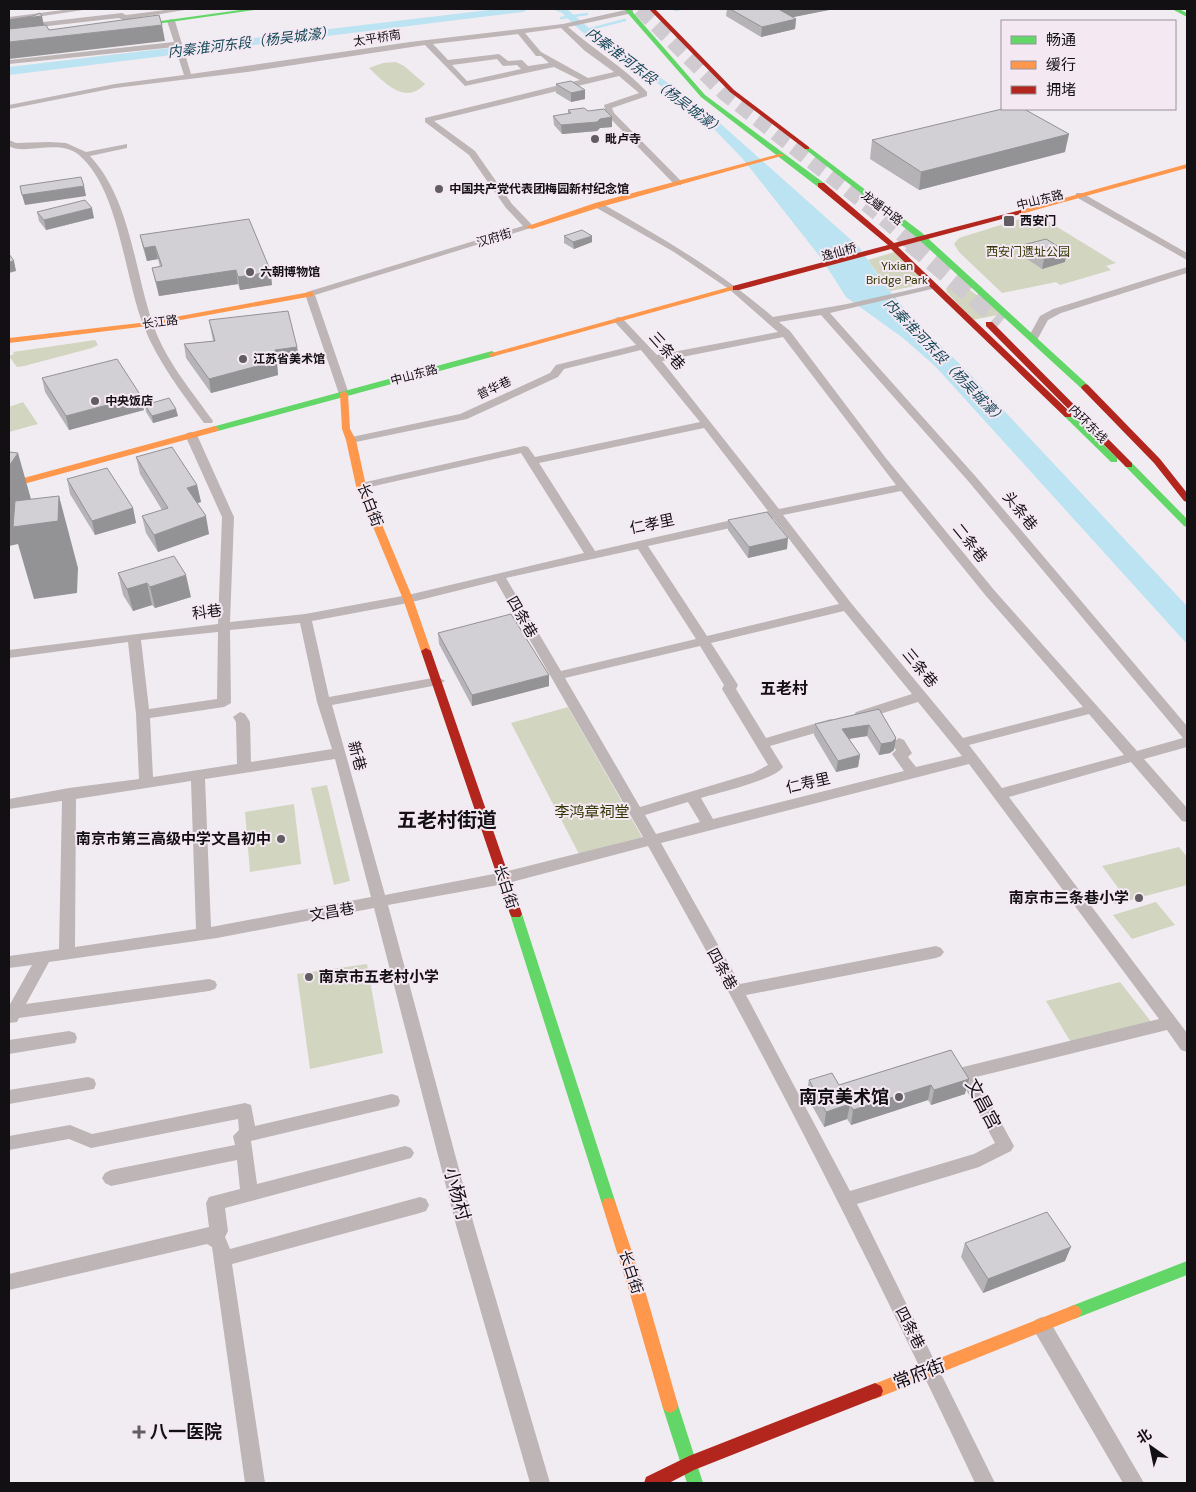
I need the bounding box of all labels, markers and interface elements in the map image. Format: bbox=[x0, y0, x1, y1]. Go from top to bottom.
legend bbox=[1001, 20, 1176, 110]
water label: 内秦淮河东段（杨吴城濠） bbox=[167, 23, 335, 61]
water label: 内秦淮河东段（杨吴城濠） bbox=[582, 23, 728, 139]
street label: 太平桥南 bbox=[352, 26, 402, 50]
text: 畅通 bbox=[1046, 30, 1076, 50]
text: 缓行 bbox=[1046, 55, 1076, 75]
text: 拥堵 bbox=[1046, 80, 1076, 100]
place label: 毗卢寺 bbox=[605, 131, 641, 147]
marker: 毗卢寺 bbox=[589, 133, 601, 145]
place label: 中国共产党代表团梅园新村纪念馆 bbox=[449, 181, 629, 197]
marker: 中国共产党代表团梅园新村纪念馆 bbox=[433, 183, 445, 195]
street label: 中山东路 bbox=[1015, 186, 1065, 214]
street label: 龙蟠中路 bbox=[858, 187, 906, 229]
place label: 西安门 bbox=[1020, 213, 1056, 229]
marker: 西安门 bbox=[1002, 214, 1016, 228]
street label: 汉府街 bbox=[474, 225, 514, 251]
street label: 逸仙桥 bbox=[820, 240, 858, 264]
park label: 西安门遗址公园 bbox=[986, 244, 1070, 260]
park label: Yixian Bridge Park bbox=[866, 258, 928, 288]
place label: 六朝博物馆 bbox=[260, 264, 320, 280]
marker: 六朝博物馆 bbox=[244, 266, 256, 278]
water label: 内秦淮河东段（杨吴城濠） bbox=[880, 294, 1010, 428]
street label: 长江路 bbox=[141, 312, 179, 332]
street label: 三条巷 bbox=[645, 328, 689, 374]
place label: 江苏省美术馆 bbox=[253, 351, 325, 367]
marker: 江苏省美术馆 bbox=[237, 353, 249, 365]
street label: 中山东路 bbox=[389, 361, 439, 389]
street label: 普华巷 bbox=[474, 373, 514, 403]
place label: 中央饭店 bbox=[105, 393, 153, 409]
marker: 中央饭店 bbox=[89, 395, 101, 407]
street label: 内环东线 bbox=[1065, 401, 1111, 447]
street label: 长白街 bbox=[353, 480, 387, 530]
street label: 头条巷 bbox=[998, 487, 1042, 535]
street label: 仁孝里 bbox=[628, 510, 676, 538]
street label: 二条巷 bbox=[948, 519, 992, 567]
street label: 四条巷 bbox=[502, 593, 542, 641]
street label: 科巷 bbox=[191, 600, 223, 624]
street label: 三条巷 bbox=[898, 644, 942, 692]
district label: 五老村 bbox=[760, 678, 808, 699]
street label: 新巷 bbox=[343, 739, 371, 773]
street label: 仁寿里 bbox=[784, 768, 832, 798]
park label: 李鸿章祠堂 bbox=[554, 802, 630, 822]
district label: 五老村街道 bbox=[397, 807, 497, 833]
place label: 南京市第三高级中学文昌初中 bbox=[76, 829, 271, 849]
marker: 南京市第三高级中学文昌初中 bbox=[275, 833, 287, 845]
street label: 长白街 bbox=[490, 863, 522, 911]
place label: 南京市三条巷小学 bbox=[1009, 888, 1129, 908]
marker: 南京市三条巷小学 bbox=[1133, 892, 1145, 904]
street label: 文昌巷 bbox=[308, 898, 356, 926]
street label: 四条巷 bbox=[702, 944, 742, 994]
place label: 南京市五老村小学 bbox=[319, 967, 439, 987]
marker: 南京市五老村小学 bbox=[303, 971, 315, 983]
street label: 文昌宫 bbox=[960, 1075, 1006, 1133]
place label: 南京美术馆 bbox=[799, 1085, 889, 1109]
marker: 南京美术馆 bbox=[893, 1091, 905, 1103]
street label: 小杨村 bbox=[438, 1165, 476, 1223]
street label: 长白街 bbox=[615, 1248, 647, 1296]
street label: 四条巷 bbox=[891, 1303, 929, 1353]
street label: 常府街 bbox=[889, 1353, 949, 1395]
place label: 八一医院 bbox=[150, 1420, 222, 1444]
north arrow bbox=[1126, 1422, 1176, 1472]
marker: 八一医院 bbox=[132, 1425, 146, 1439]
text: 北 bbox=[1133, 1425, 1155, 1447]

